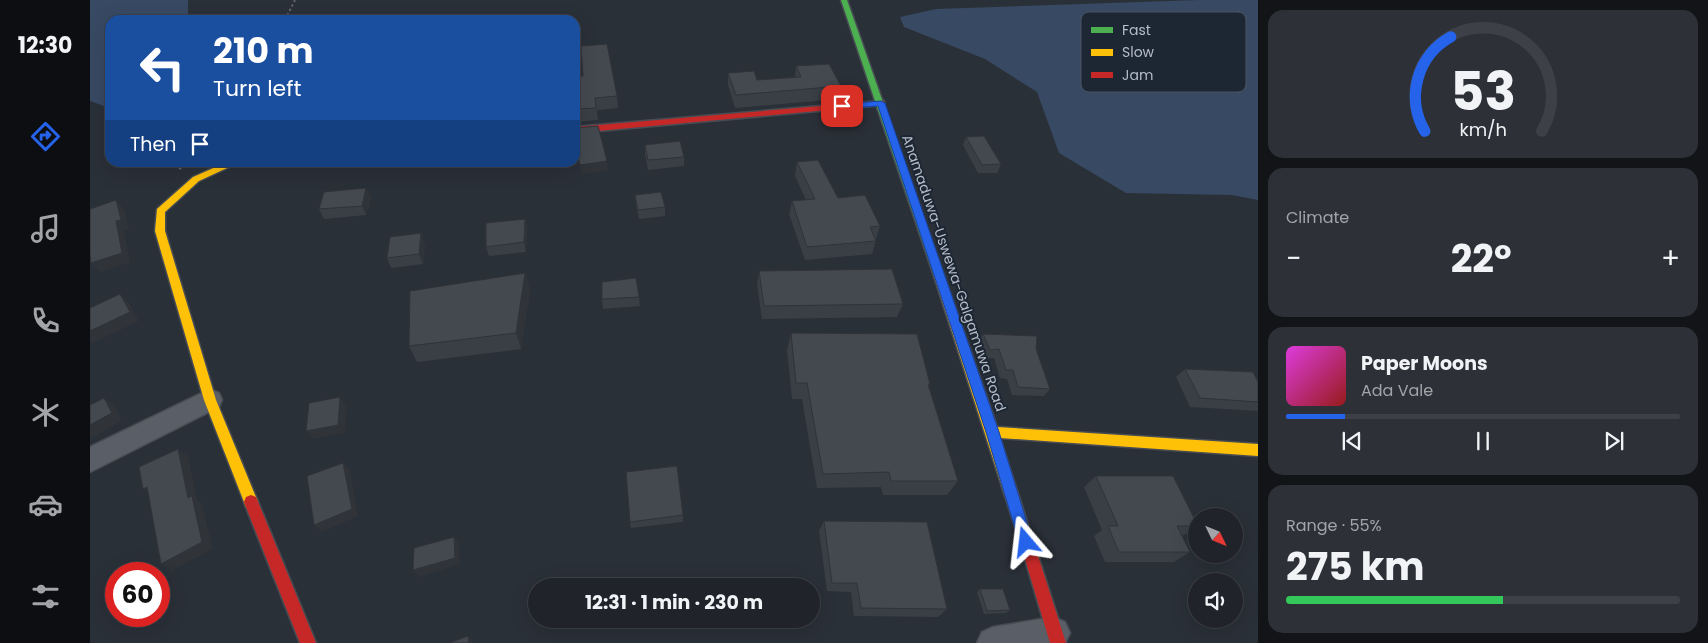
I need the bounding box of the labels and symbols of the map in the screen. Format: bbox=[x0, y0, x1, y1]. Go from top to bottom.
legend bbox=[1081, 12, 1246, 92]
text: Fast bbox=[1122, 20, 1151, 40]
text: Slow bbox=[1122, 42, 1155, 62]
text: Jam bbox=[1122, 65, 1153, 85]
pin bbox=[821, 85, 863, 127]
street label: Anamaduwa-Uswewa-Galgamuwa Road bbox=[897, 132, 1011, 414]
north arrow bbox=[1188, 508, 1242, 562]
position arrow bbox=[999, 515, 1051, 567]
speed limit sign: 60 bbox=[105, 562, 170, 627]

